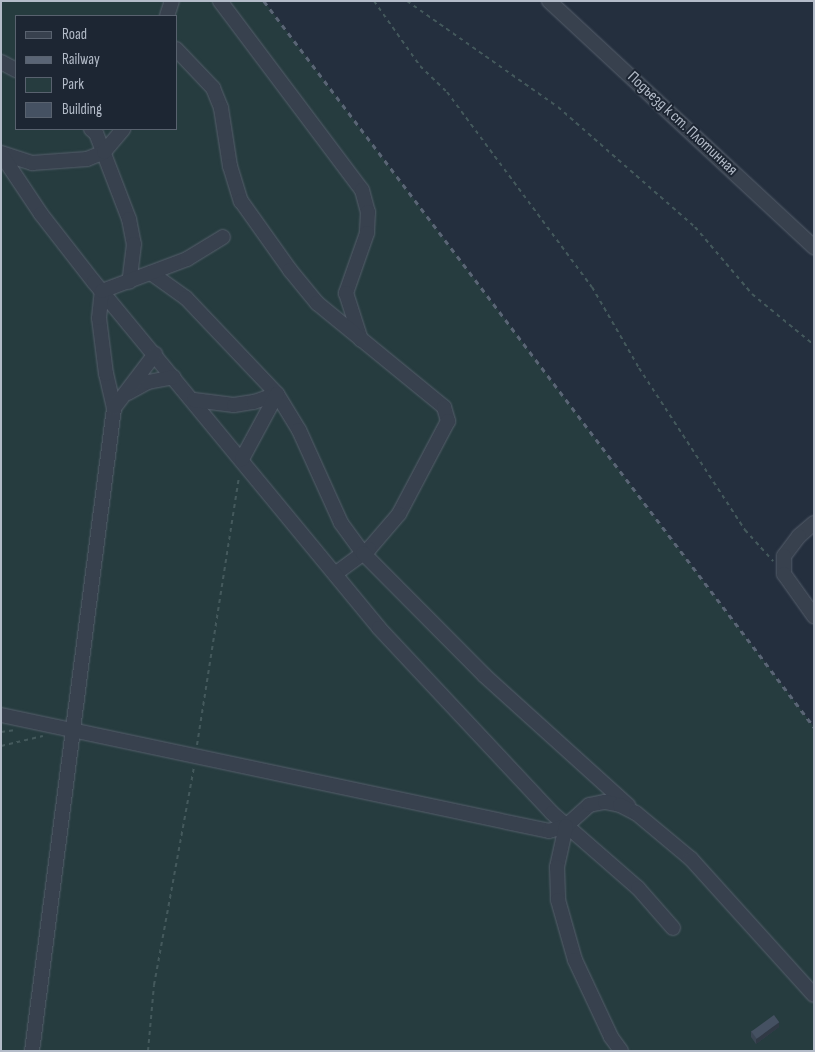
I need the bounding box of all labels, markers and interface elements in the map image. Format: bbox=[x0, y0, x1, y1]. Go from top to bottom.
legend bbox=[15, 15, 178, 130]
text: Road bbox=[62, 25, 87, 44]
text: Railway bbox=[62, 50, 100, 69]
street label: Подъезд к ст. Плотинная bbox=[623, 68, 741, 180]
text: Park bbox=[62, 75, 84, 94]
text: Building bbox=[62, 100, 102, 119]

